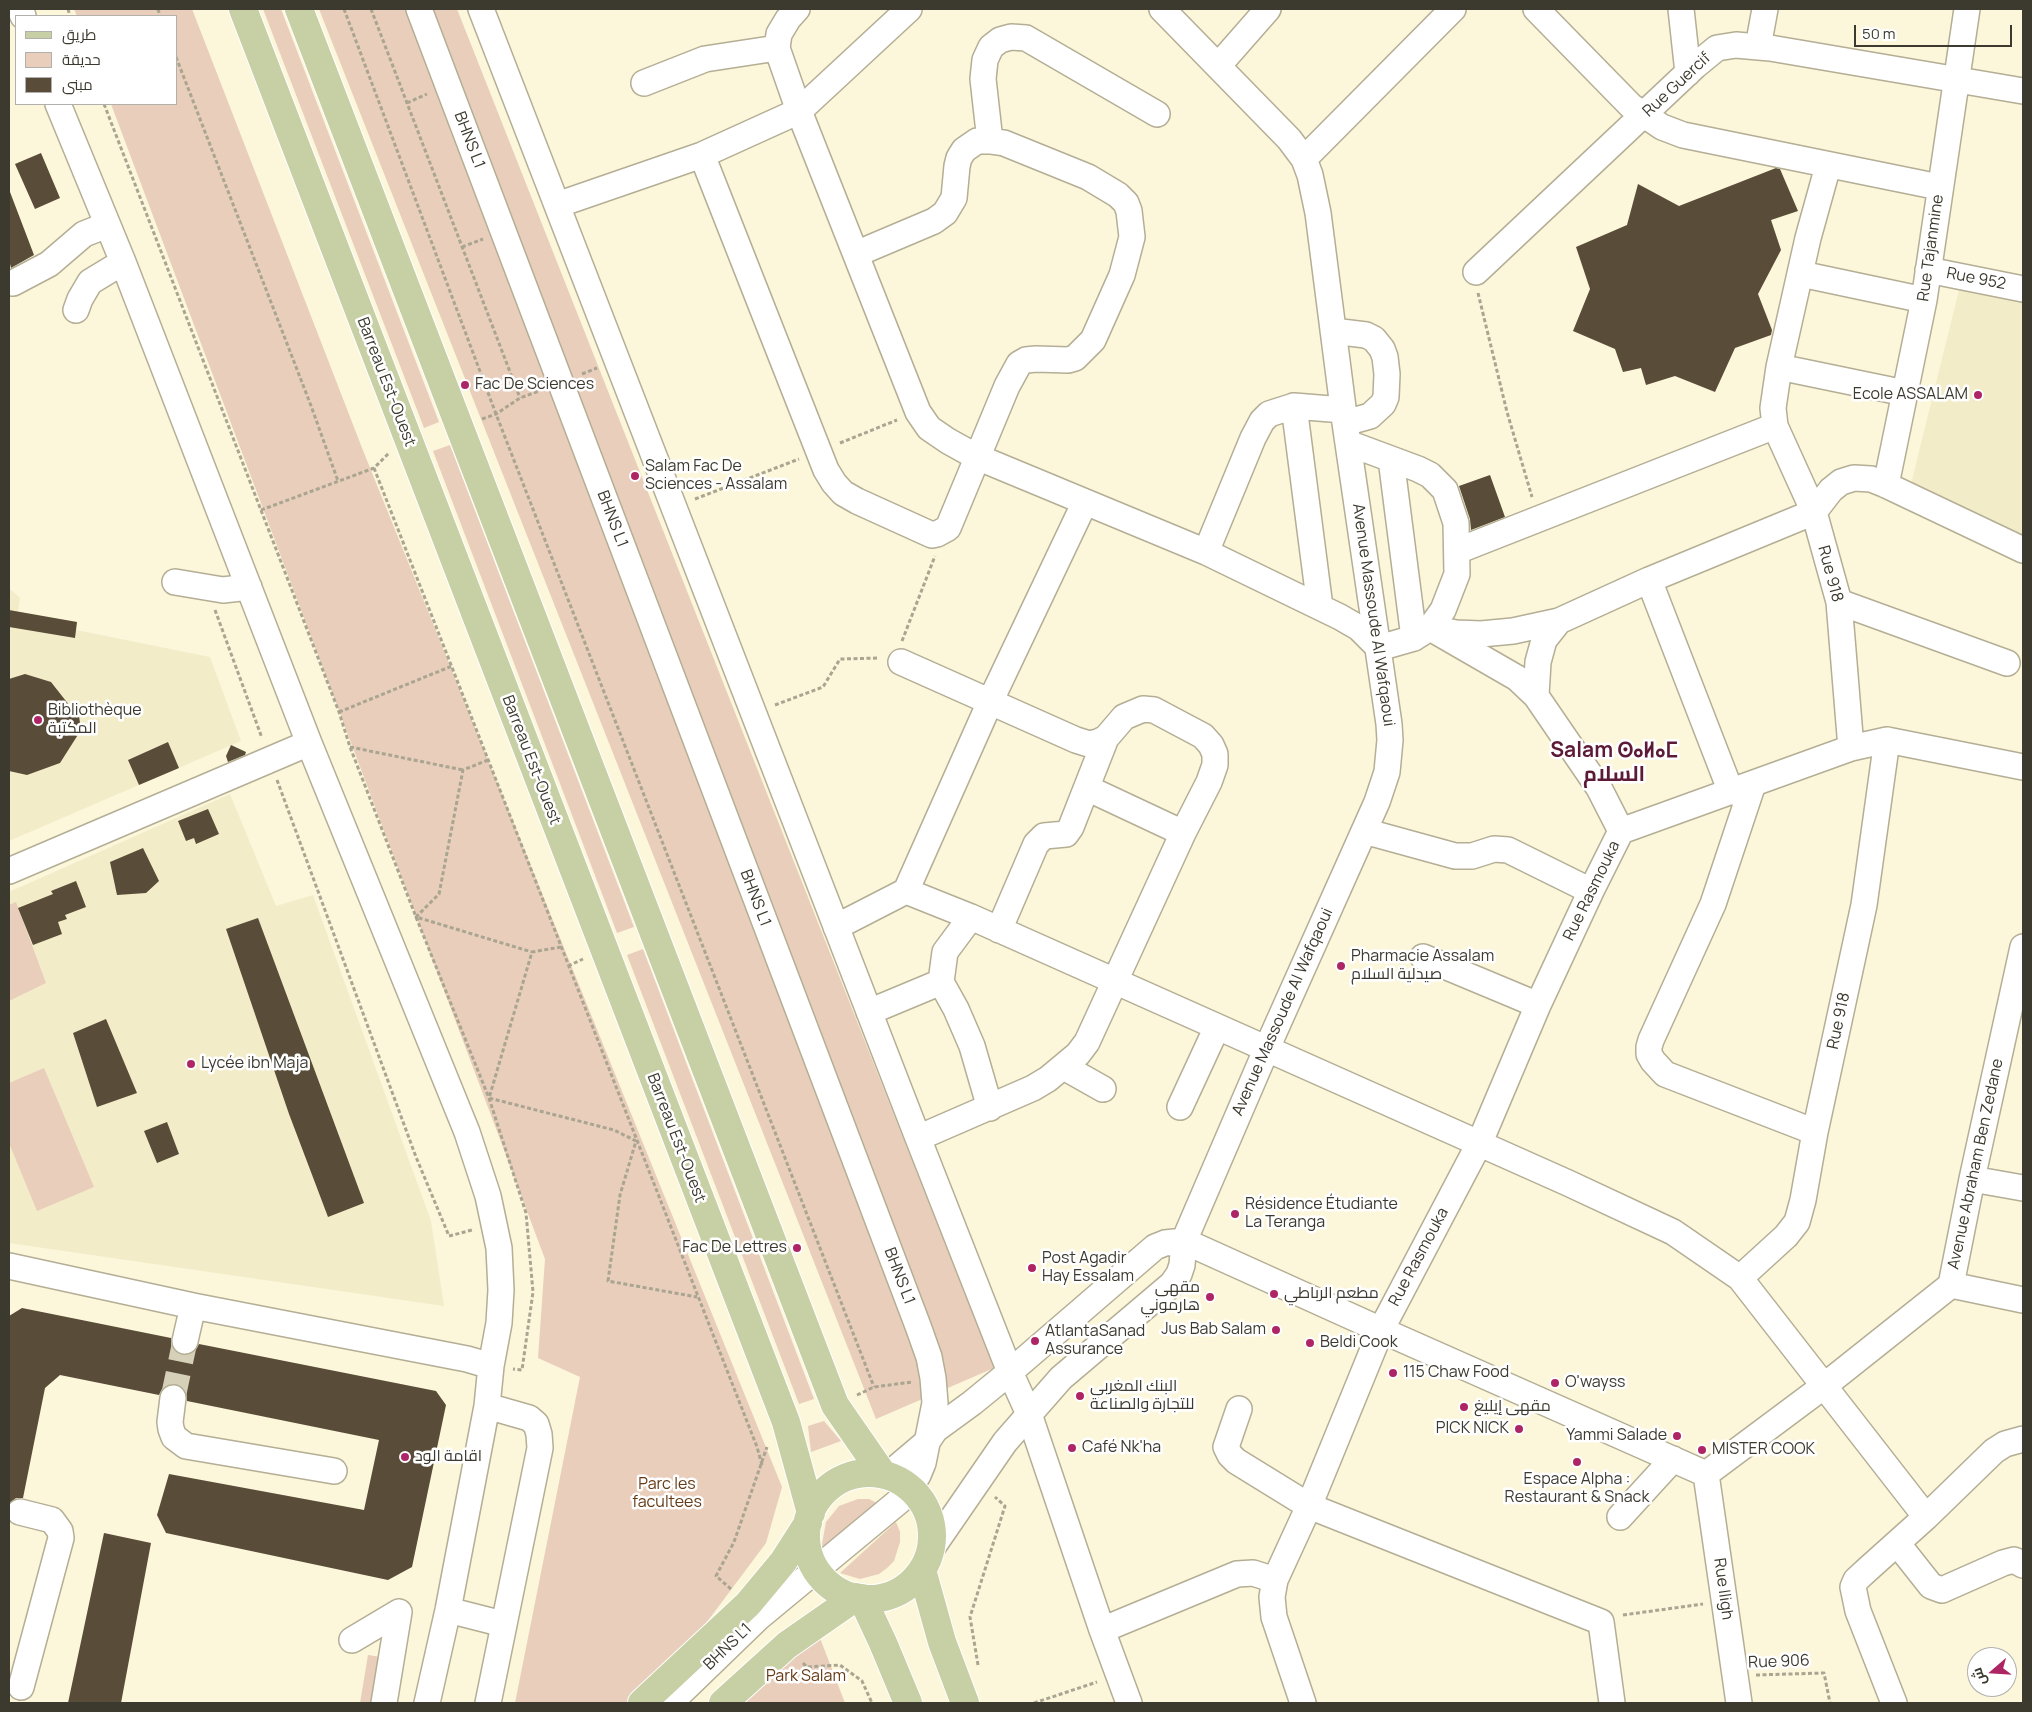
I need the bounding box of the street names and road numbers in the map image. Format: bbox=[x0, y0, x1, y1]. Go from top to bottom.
street label: Rue Guercif bbox=[1639, 49, 1715, 121]
street label: BHNS L1 bbox=[449, 109, 489, 171]
street label: Rue Tajanmine bbox=[1914, 193, 1948, 303]
street label: Rue 952 bbox=[1945, 264, 2007, 294]
street label: Barreau Est-Ouest bbox=[353, 315, 419, 449]
street label: BHNS L1 bbox=[592, 488, 632, 550]
street label: Avenue Massoude Al Wafqaoui bbox=[1348, 502, 1398, 728]
street label: Rue 918 bbox=[1813, 544, 1847, 604]
street label: Barreau Est-Ouest bbox=[498, 693, 564, 827]
street label: Rue Rasmouka bbox=[1560, 838, 1624, 944]
street label: BHNS L1 bbox=[735, 867, 775, 929]
street label: Avenue Massoude Al Wafqaoui bbox=[1228, 905, 1338, 1119]
street label: Rue 918 bbox=[1824, 991, 1854, 1051]
street label: Avenue Abraham Ben Zedane bbox=[1944, 1057, 2008, 1271]
street label: Barreau Est-Ouest bbox=[643, 1071, 709, 1205]
street label: Rue Rasmouka bbox=[1385, 1204, 1453, 1310]
street label: BHNS L1 bbox=[879, 1245, 919, 1307]
street label: Rue Iligh bbox=[1709, 1557, 1737, 1621]
street label: BHNS L1 bbox=[700, 1620, 756, 1674]
street label: Rue 906 bbox=[1748, 1651, 1810, 1673]

